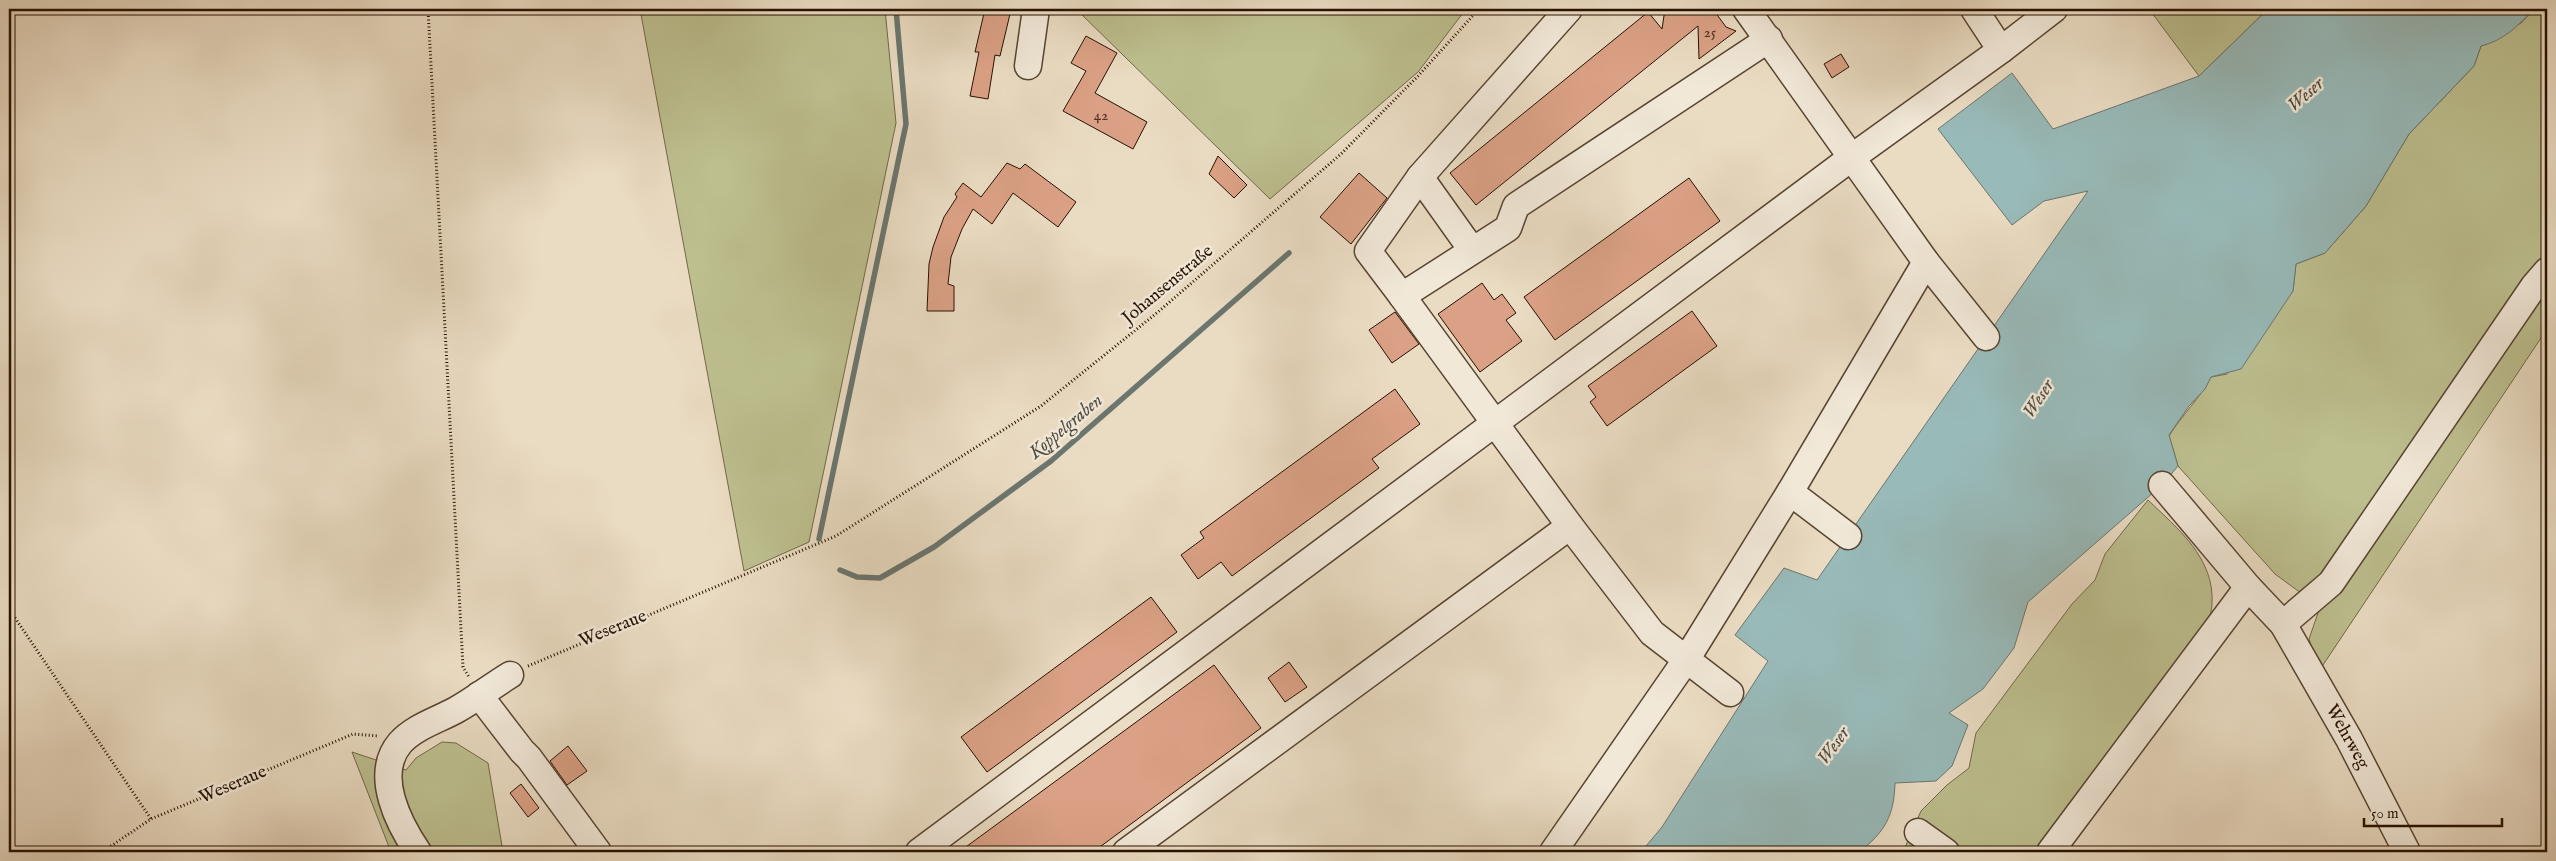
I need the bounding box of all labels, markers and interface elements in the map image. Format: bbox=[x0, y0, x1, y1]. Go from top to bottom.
house number: 25 bbox=[1704, 23, 1717, 42]
water label: Weser bbox=[2283, 72, 2330, 117]
house number: 42 bbox=[1094, 106, 1108, 125]
street label: Johansenstraße bbox=[1116, 240, 1218, 331]
water label: Weser bbox=[2018, 374, 2061, 423]
water label: Koppelgraben bbox=[1023, 389, 1108, 466]
street label: Weseraue bbox=[576, 605, 650, 653]
street label: Wehrweg bbox=[2320, 701, 2374, 774]
water label: Weser bbox=[1812, 721, 1857, 770]
street label: Weseraue bbox=[196, 761, 270, 809]
scale bar bbox=[2364, 796, 2501, 828]
text: 50 m bbox=[2371, 804, 2399, 823]

